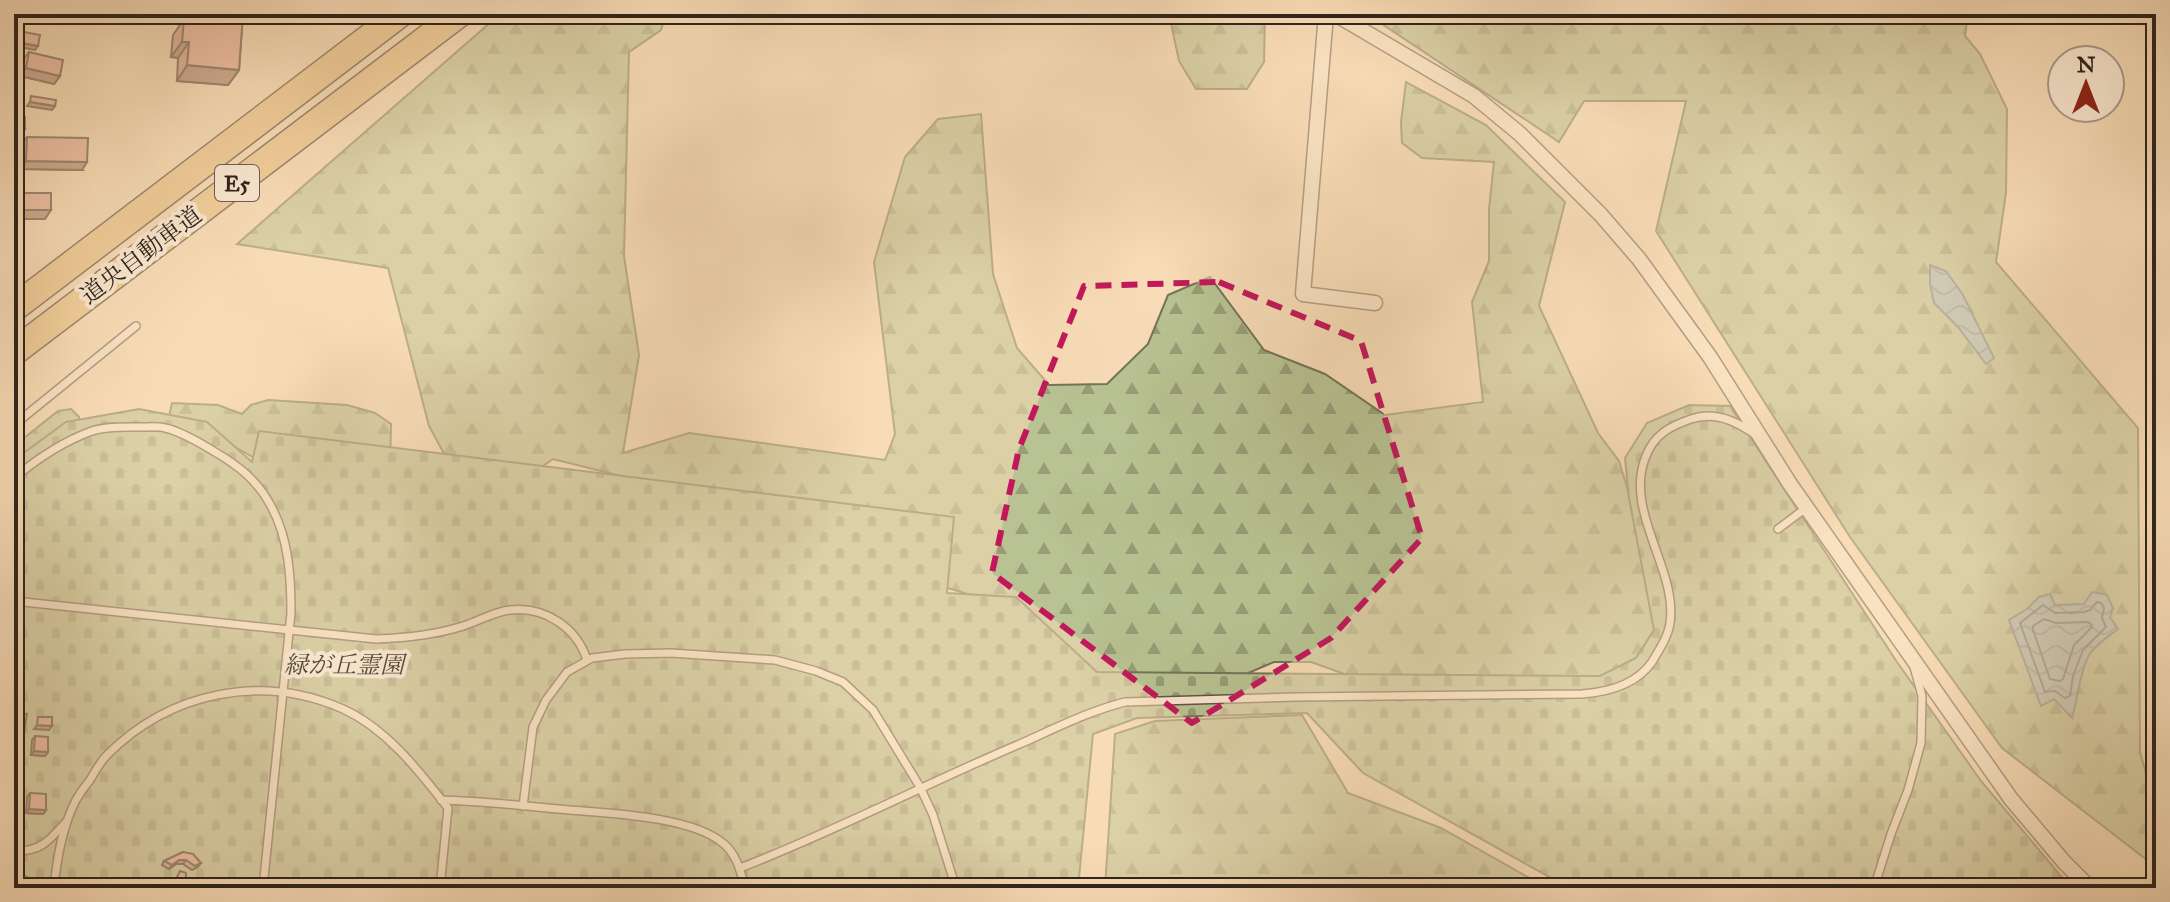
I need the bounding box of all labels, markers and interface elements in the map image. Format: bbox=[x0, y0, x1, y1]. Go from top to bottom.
north arrow bbox=[2046, 44, 2126, 124]
text: N bbox=[2077, 51, 2096, 78]
road number: E5 bbox=[215, 165, 259, 201]
street label: 道央自動車道 bbox=[74, 200, 208, 310]
park label: 緑が丘霊園 bbox=[284, 650, 408, 680]

